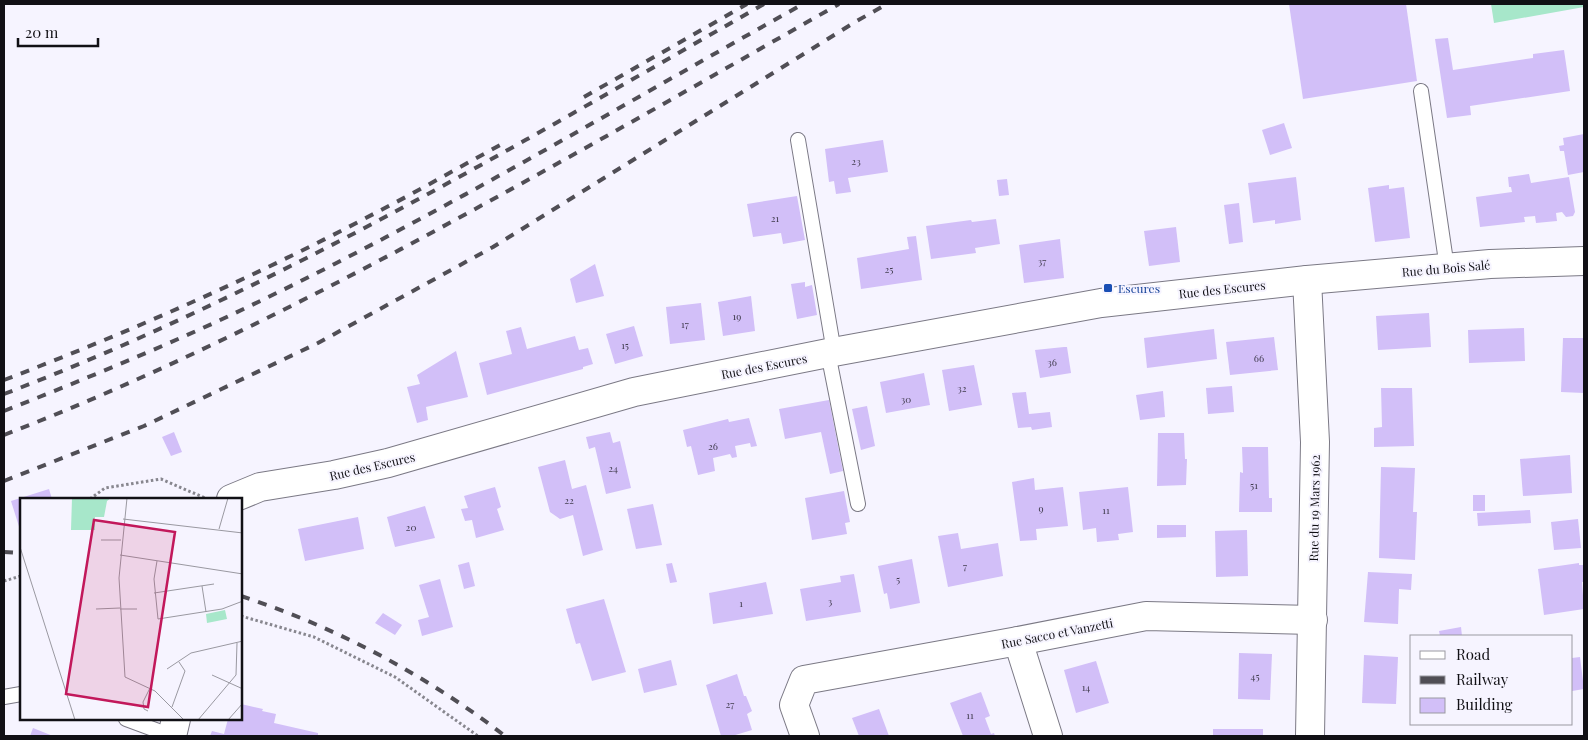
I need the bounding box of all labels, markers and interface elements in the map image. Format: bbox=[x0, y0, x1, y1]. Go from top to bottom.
scale bar bbox=[18, 15, 98, 47]
text: 20 m bbox=[25, 22, 59, 42]
house number: 23 bbox=[851, 154, 861, 168]
house number: 21 bbox=[771, 211, 780, 225]
house number: 37 bbox=[1038, 254, 1046, 268]
street label: Rue du Bois Salé bbox=[1401, 256, 1491, 280]
house number: 25 bbox=[885, 262, 893, 276]
street label: Rue des Escures bbox=[1178, 276, 1266, 302]
place label: Escures bbox=[1118, 280, 1160, 296]
marker: Escures bbox=[1102, 282, 1114, 294]
house number: 19 bbox=[733, 309, 741, 323]
house number: 17 bbox=[681, 317, 689, 331]
house number: 15 bbox=[621, 338, 629, 352]
street label: Rue des Escures bbox=[720, 350, 808, 382]
house number: 66 bbox=[1254, 351, 1264, 365]
house number: 36 bbox=[1047, 355, 1057, 369]
house number: 32 bbox=[957, 381, 967, 395]
house number: 30 bbox=[901, 392, 911, 406]
house number: 26 bbox=[708, 439, 718, 453]
street label: Rue des Escures bbox=[328, 448, 416, 484]
street label: Rue du 19 Mars 1962 bbox=[1305, 454, 1323, 562]
house number: 24 bbox=[608, 461, 618, 475]
house number: 51 bbox=[1250, 478, 1258, 492]
house number: 22 bbox=[564, 493, 574, 507]
inset map bbox=[20, 498, 242, 720]
house number: 9 bbox=[1038, 501, 1044, 515]
house number: 11 bbox=[1102, 503, 1110, 517]
house number: 20 bbox=[406, 520, 416, 534]
house number: 7 bbox=[963, 559, 967, 573]
house number: 5 bbox=[896, 572, 900, 586]
house number: 3 bbox=[828, 594, 833, 608]
house number: 1 bbox=[739, 596, 743, 610]
street label: Rue Sacco et Vanzetti bbox=[1000, 614, 1115, 652]
legend bbox=[1410, 635, 1573, 725]
text: Road bbox=[1456, 644, 1490, 664]
house number: 45 bbox=[1250, 669, 1260, 683]
text: Railway bbox=[1456, 669, 1509, 689]
house number: 14 bbox=[1082, 680, 1090, 694]
text: Building bbox=[1456, 694, 1513, 714]
house number: 27 bbox=[726, 697, 734, 711]
house number: 11 bbox=[966, 708, 974, 722]

